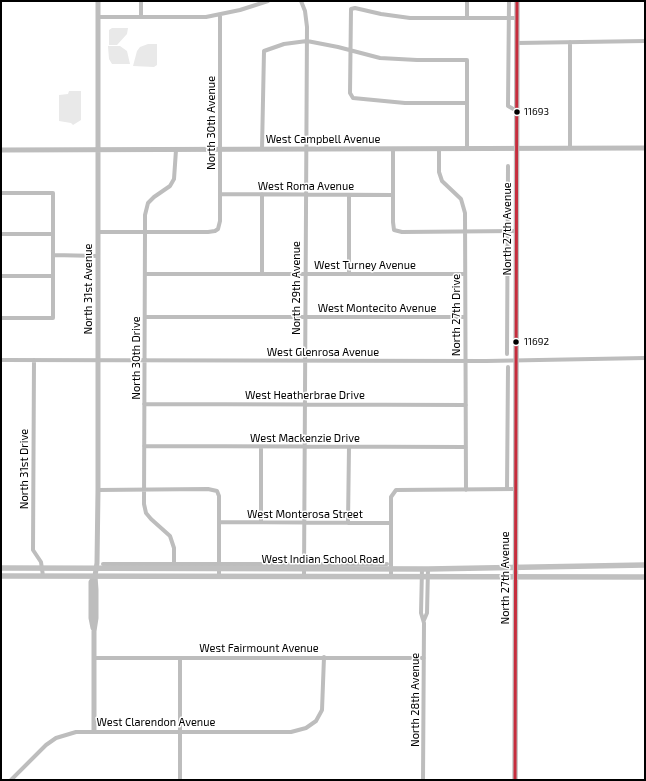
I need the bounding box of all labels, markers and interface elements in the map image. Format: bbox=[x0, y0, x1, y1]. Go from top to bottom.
street label: North 30th Avenue bbox=[204, 76, 218, 170]
place label: 11693 bbox=[524, 106, 549, 118]
marker: 11693 bbox=[512, 107, 522, 117]
street label: West Campbell Avenue bbox=[266, 132, 380, 146]
street label: West Roma Avenue bbox=[258, 179, 354, 193]
street label: North 27th Avenue bbox=[500, 182, 514, 276]
street label: North 29th Avenue bbox=[289, 241, 303, 335]
street label: North 31st Avenue bbox=[81, 243, 95, 335]
street label: West Turney Avenue bbox=[314, 258, 416, 272]
street label: North 27th Drive bbox=[449, 274, 463, 356]
street label: West Montecito Avenue bbox=[318, 301, 436, 315]
street label: North 30th Drive bbox=[129, 316, 143, 400]
place label: 11692 bbox=[524, 336, 549, 348]
marker: 11692 bbox=[511, 337, 521, 347]
street label: West Glenrosa Avenue bbox=[267, 345, 379, 359]
street label: West Heatherbrae Drive bbox=[245, 388, 365, 402]
street label: North 31st Drive bbox=[17, 429, 31, 509]
street label: West Mackenzie Drive bbox=[250, 431, 360, 445]
street label: West Monterosa Street bbox=[247, 507, 363, 521]
street label: North 27th Avenue bbox=[498, 531, 512, 625]
street label: West Indian School Road bbox=[261, 552, 385, 566]
street label: West Fairmount Avenue bbox=[199, 641, 319, 655]
street label: North 28th Avenue bbox=[408, 653, 422, 747]
street label: West Clarendon Avenue bbox=[97, 715, 215, 729]

